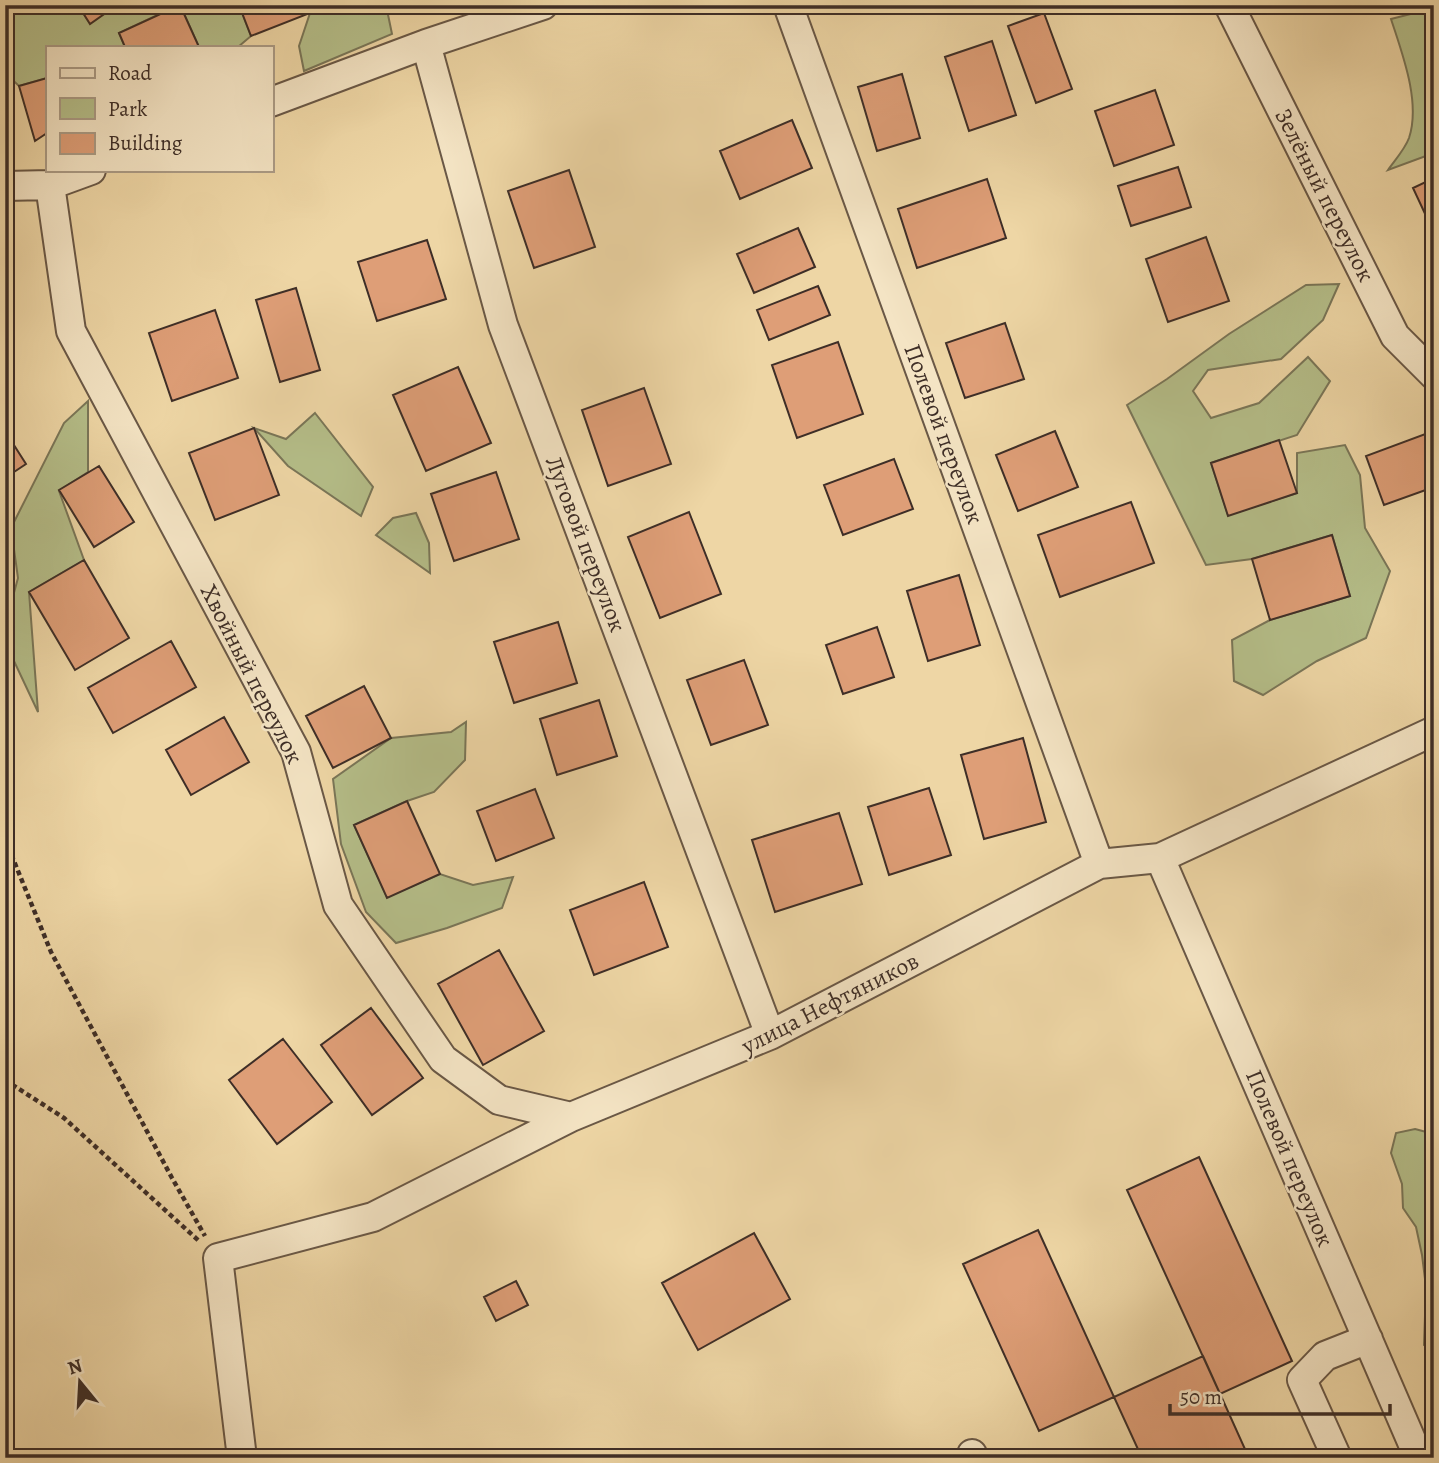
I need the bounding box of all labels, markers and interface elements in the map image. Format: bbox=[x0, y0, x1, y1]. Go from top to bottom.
legend bbox=[46, 46, 273, 172]
text: Road bbox=[108, 59, 152, 87]
text: Park bbox=[108, 95, 148, 123]
street label: Зелёный переулок bbox=[1267, 103, 1383, 287]
text: Building bbox=[108, 129, 183, 157]
street label: Полевой переулок bbox=[897, 339, 991, 529]
street label: Луговой переулок bbox=[538, 452, 634, 636]
street label: Хвойный переулок bbox=[193, 579, 311, 769]
street label: улица Нефтяников bbox=[735, 944, 924, 1062]
street label: Полевой переулок bbox=[1238, 1065, 1342, 1251]
north arrow bbox=[46, 1348, 116, 1418]
text: N bbox=[64, 1352, 86, 1381]
scale bar bbox=[1170, 1372, 1390, 1416]
text: 50 m bbox=[1180, 1383, 1222, 1411]

